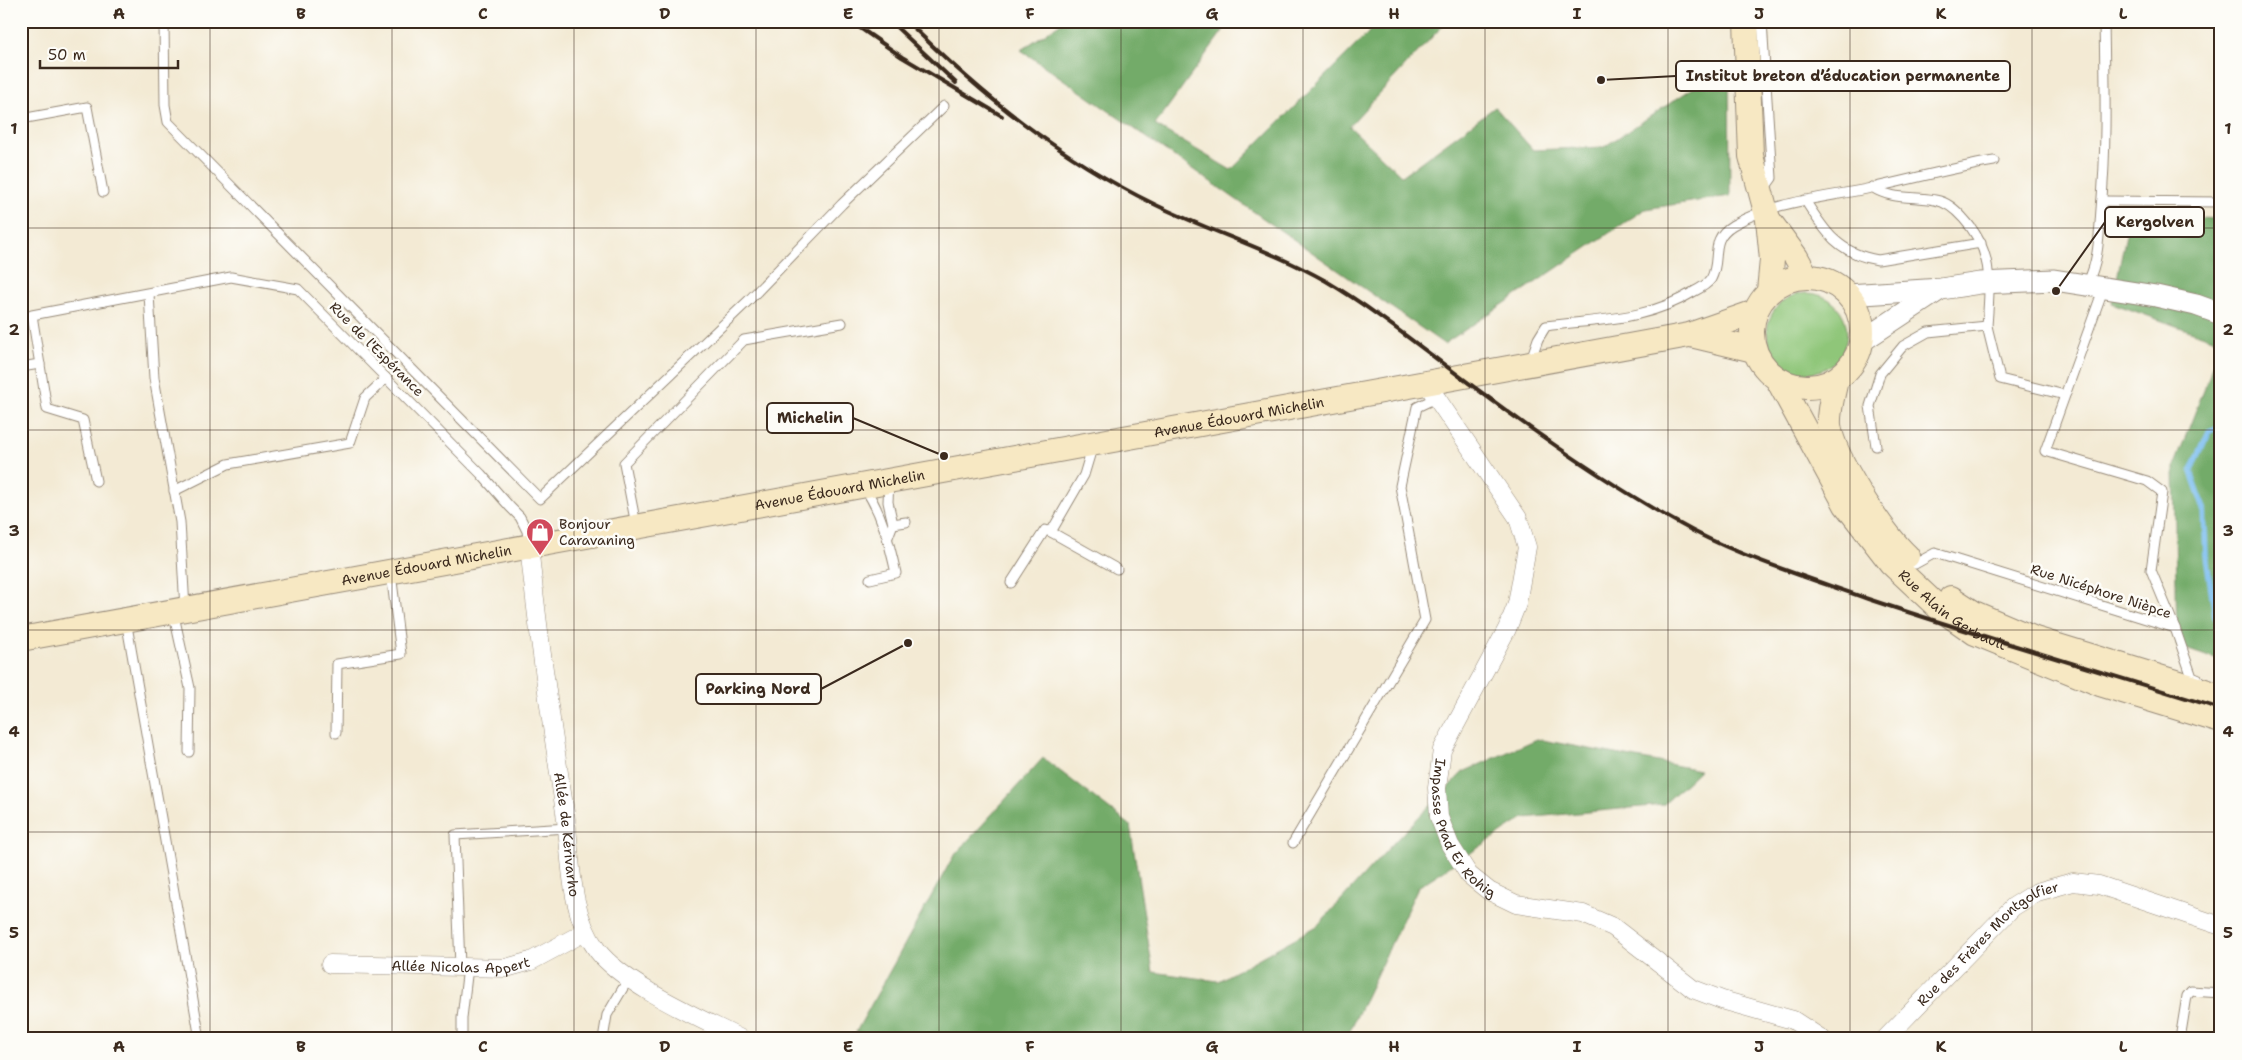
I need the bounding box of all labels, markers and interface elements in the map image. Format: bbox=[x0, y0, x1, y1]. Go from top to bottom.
text: A bbox=[113, 3, 125, 24]
text: B bbox=[296, 3, 306, 24]
text: C bbox=[478, 3, 488, 24]
text: D bbox=[659, 3, 671, 24]
text: E bbox=[843, 3, 853, 24]
text: F bbox=[1025, 3, 1035, 24]
text: G bbox=[1206, 3, 1219, 24]
text: H bbox=[1388, 3, 1400, 24]
text: I bbox=[1573, 3, 1582, 24]
text: J bbox=[1754, 3, 1764, 24]
text: K bbox=[1936, 3, 1947, 24]
text: L bbox=[2119, 3, 2128, 24]
scale bar bbox=[40, 38, 178, 70]
text: 50 m bbox=[48, 45, 86, 65]
callout: Institut breton d’éducation permanente bbox=[1676, 61, 2010, 91]
text: Institut breton d’éducation permanente bbox=[1686, 66, 2000, 86]
text: 1 bbox=[10, 118, 18, 139]
text: 1 bbox=[2224, 118, 2232, 139]
callout: Kergolven bbox=[2105, 207, 2204, 237]
text: Kergolven bbox=[2116, 212, 2194, 232]
street label: Rue de l'Espérance bbox=[326, 298, 428, 400]
text: 2 bbox=[8, 319, 20, 340]
text: 2 bbox=[2222, 319, 2234, 340]
street label: Avenue Édouard Michelin bbox=[1152, 393, 1326, 441]
callout: Michelin bbox=[767, 403, 853, 433]
text: Michelin bbox=[777, 408, 843, 428]
street label: Avenue Édouard Michelin bbox=[753, 465, 926, 514]
place label: Bonjour Caravaning bbox=[559, 515, 635, 549]
shop icon: Bonjour Caravaning bbox=[525, 517, 555, 556]
text: 3 bbox=[8, 520, 20, 541]
text: 3 bbox=[2222, 520, 2234, 541]
street label: Avenue Édouard Michelin bbox=[340, 541, 513, 589]
street label: Rue Nicéphore Nièpce bbox=[2028, 560, 2174, 622]
street label: Rue Alain Gerbault bbox=[1895, 566, 2009, 654]
callout: Parking Nord bbox=[696, 674, 821, 704]
text: Parking Nord bbox=[706, 679, 811, 699]
text: 4 bbox=[8, 721, 20, 742]
text: 4 bbox=[2222, 721, 2234, 742]
street label: Impasse Prad Er Rohig bbox=[1428, 757, 1498, 902]
street label: Allée de Kérivarho bbox=[550, 771, 584, 898]
street label: Rue des Frères Montgolfier bbox=[1913, 877, 2061, 1010]
text: 5 bbox=[9, 922, 19, 943]
text: 5 bbox=[2223, 922, 2233, 943]
street label: Allée Nicolas Appert bbox=[391, 953, 532, 978]
text: A bbox=[113, 1036, 125, 1057]
text: B bbox=[296, 1036, 306, 1057]
text: C bbox=[478, 1036, 488, 1057]
text: D bbox=[659, 1036, 671, 1057]
text: E bbox=[843, 1036, 853, 1057]
text: F bbox=[1025, 1036, 1035, 1057]
text: G bbox=[1206, 1036, 1219, 1057]
text: H bbox=[1388, 1036, 1400, 1057]
text: I bbox=[1573, 1036, 1582, 1057]
text: J bbox=[1754, 1036, 1764, 1057]
text: K bbox=[1936, 1036, 1947, 1057]
text: L bbox=[2119, 1036, 2128, 1057]

